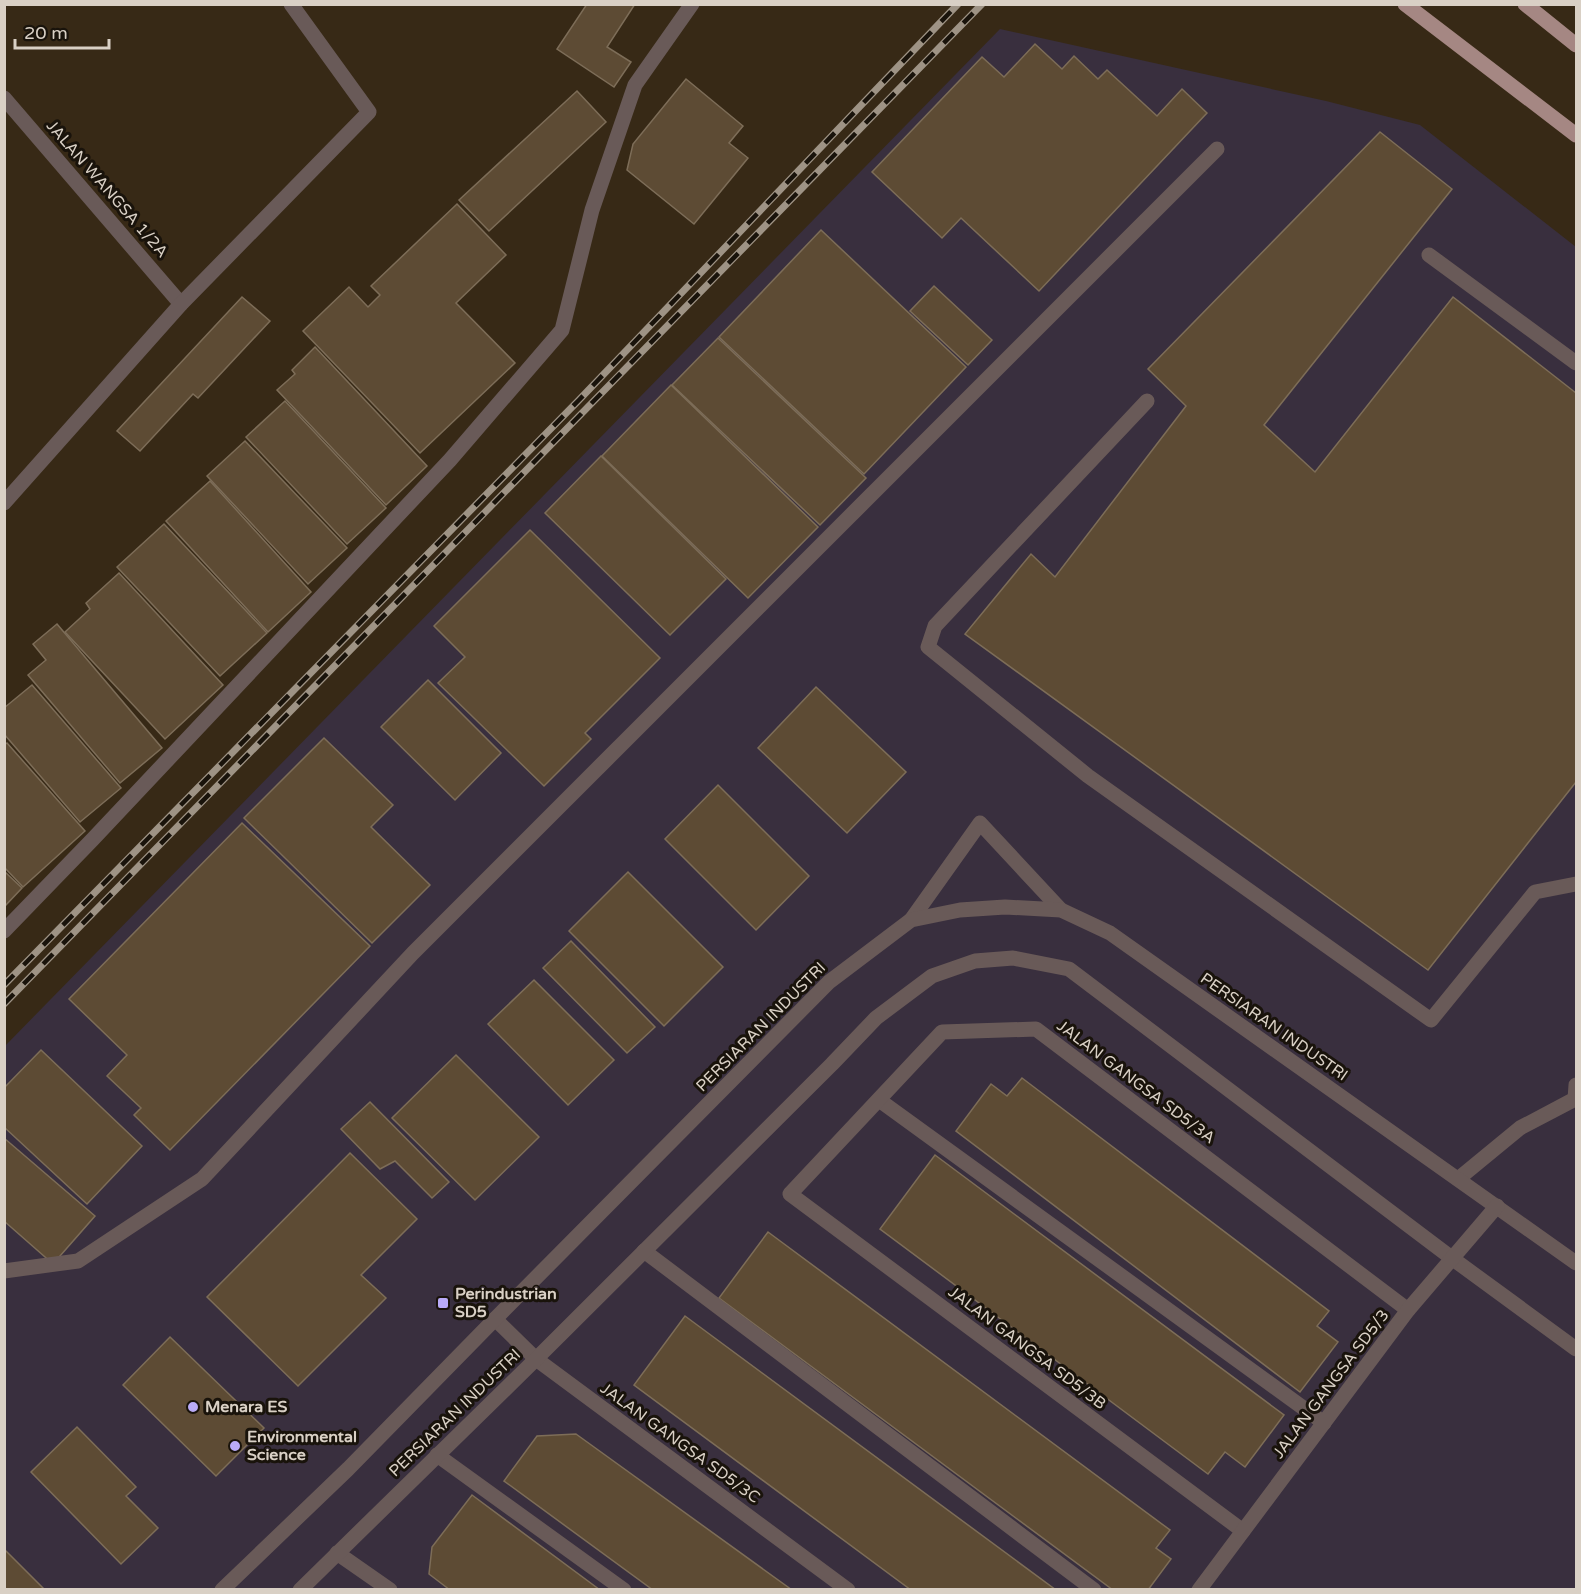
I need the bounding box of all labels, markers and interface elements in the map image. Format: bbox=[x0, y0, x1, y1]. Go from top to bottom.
scale bar bbox=[15, 12, 110, 50]
text: 20 m bbox=[24, 22, 68, 44]
street label: JALAN WANGSA 1/2A bbox=[42, 116, 172, 262]
street label: PERSIARAN INDUSTRI bbox=[692, 958, 830, 1096]
street label: PERSIARAN INDUSTRI bbox=[1196, 968, 1352, 1086]
street label: JALAN GANGSA SD5/3A bbox=[1053, 1016, 1219, 1148]
street label: JALAN GANGSA SD5/3B bbox=[944, 1282, 1110, 1414]
place label: Perindustrian SD5 bbox=[455, 1284, 557, 1322]
marker: Perindustrian SD5 bbox=[436, 1296, 450, 1310]
street label: JALAN GANGSA SD5/3 bbox=[1268, 1306, 1394, 1462]
street label: PERSIARAN INDUSTRI bbox=[385, 1345, 525, 1481]
street label: JALAN GANGSA SD5/3C bbox=[596, 1378, 764, 1508]
place label: Menara ES bbox=[205, 1397, 288, 1417]
marker: Menara ES bbox=[186, 1400, 200, 1414]
place label: Environmental Science bbox=[247, 1427, 357, 1465]
marker: Environmental Science bbox=[228, 1439, 242, 1453]

